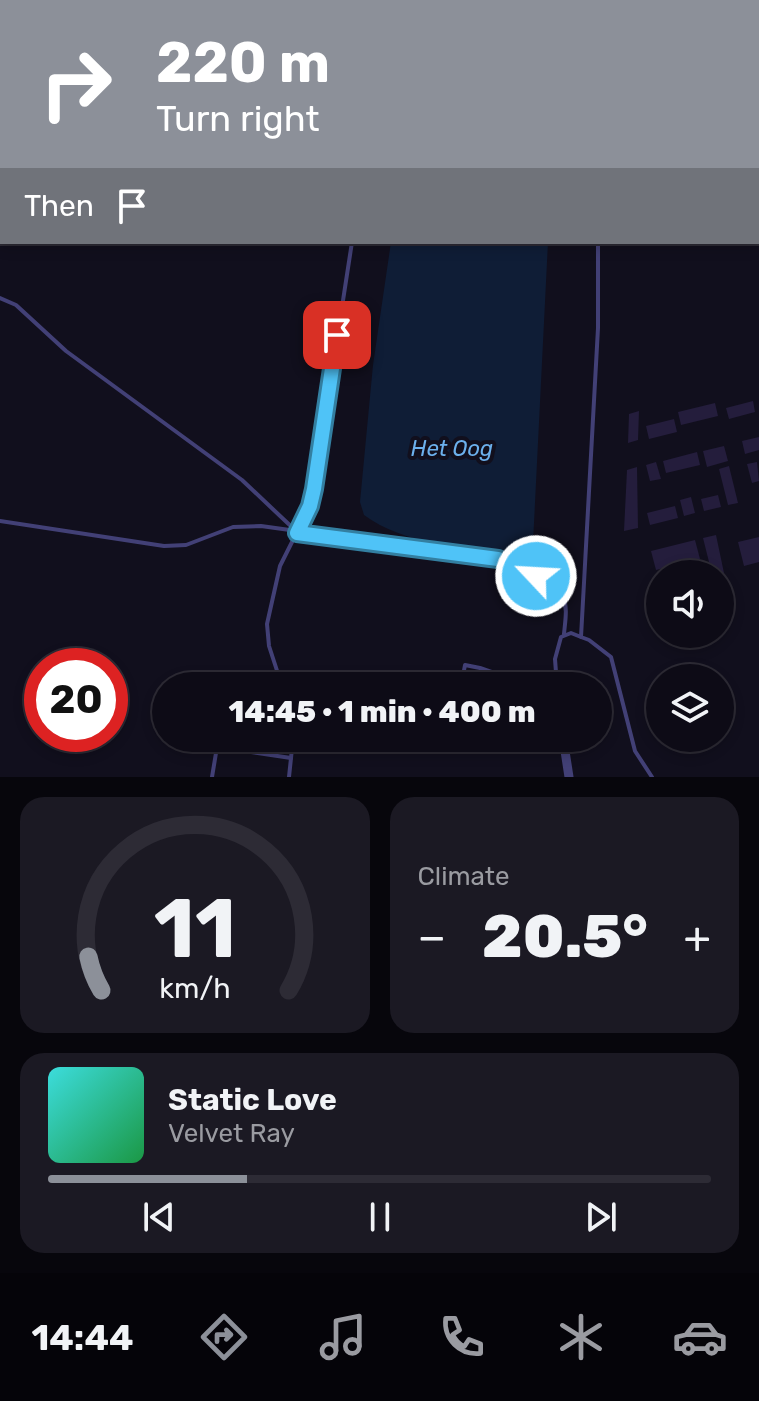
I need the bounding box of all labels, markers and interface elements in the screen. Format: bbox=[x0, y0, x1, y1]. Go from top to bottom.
text: 220 m bbox=[156, 30, 330, 96]
icon: right bbox=[24, 32, 128, 136]
text: Turn right bbox=[156, 97, 320, 140]
icon: arrive bbox=[110, 184, 154, 228]
text: Then bbox=[24, 188, 94, 224]
pin bbox=[303, 301, 371, 369]
icon: arrive bbox=[315, 313, 359, 357]
water label: Het Oog bbox=[411, 435, 493, 462]
position arrow bbox=[494, 534, 578, 618]
map controls bbox=[646, 560, 734, 752]
button: sound bbox=[646, 560, 734, 648]
speed limit sign: 20 bbox=[24, 648, 128, 752]
button: layers bbox=[646, 664, 734, 752]
text: 14:45 · 1 min · 400 m bbox=[229, 694, 535, 730]
text: Climate bbox=[418, 861, 510, 892]
text: 11 bbox=[153, 879, 236, 978]
text: 20.5° bbox=[482, 901, 648, 972]
text: − bbox=[418, 911, 446, 963]
text: + bbox=[684, 911, 711, 963]
text: km/h bbox=[159, 971, 230, 1005]
text: Static Love bbox=[168, 1082, 337, 1118]
text: Velvet Ray bbox=[168, 1118, 295, 1149]
icon: previous bbox=[137, 1195, 181, 1239]
icon: pause bbox=[358, 1195, 402, 1239]
icon: next bbox=[579, 1195, 623, 1239]
icon: directions bbox=[196, 1309, 252, 1365]
icon: music bbox=[315, 1309, 371, 1365]
icon: phone bbox=[434, 1309, 490, 1365]
icon: climate bbox=[553, 1309, 609, 1365]
icon: car bbox=[672, 1309, 728, 1365]
text: 14:44 bbox=[31, 1316, 134, 1359]

